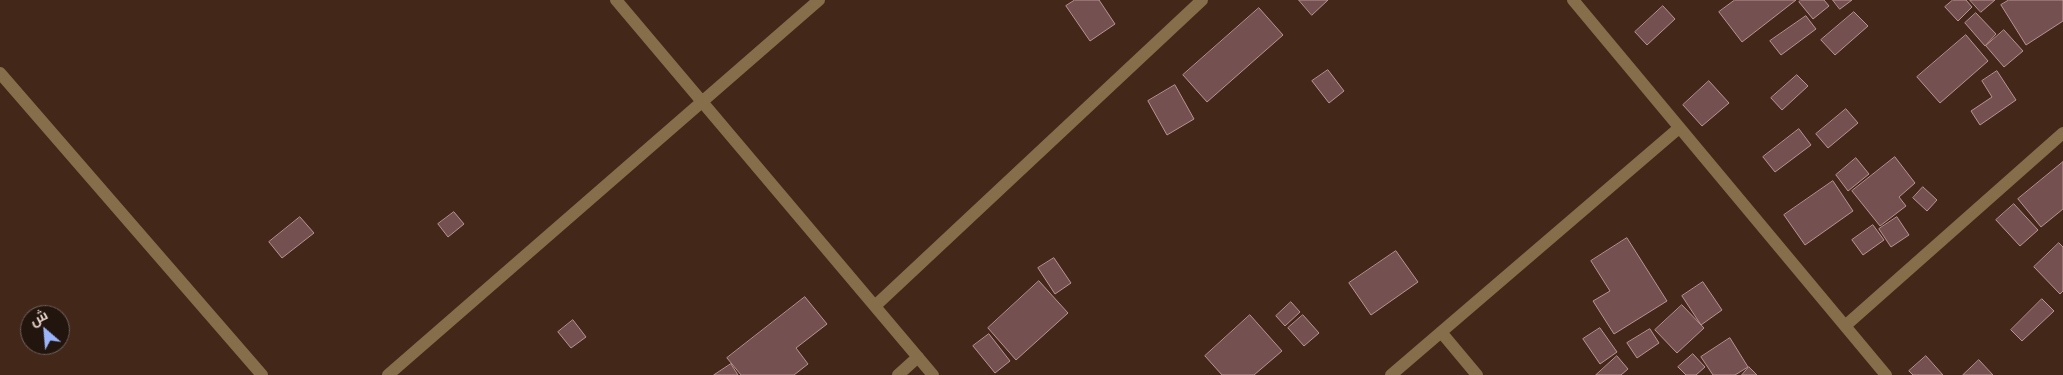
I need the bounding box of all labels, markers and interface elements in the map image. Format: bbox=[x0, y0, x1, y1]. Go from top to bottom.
north arrow bbox=[20, 305, 70, 355]
text: ش bbox=[27, 305, 51, 330]

